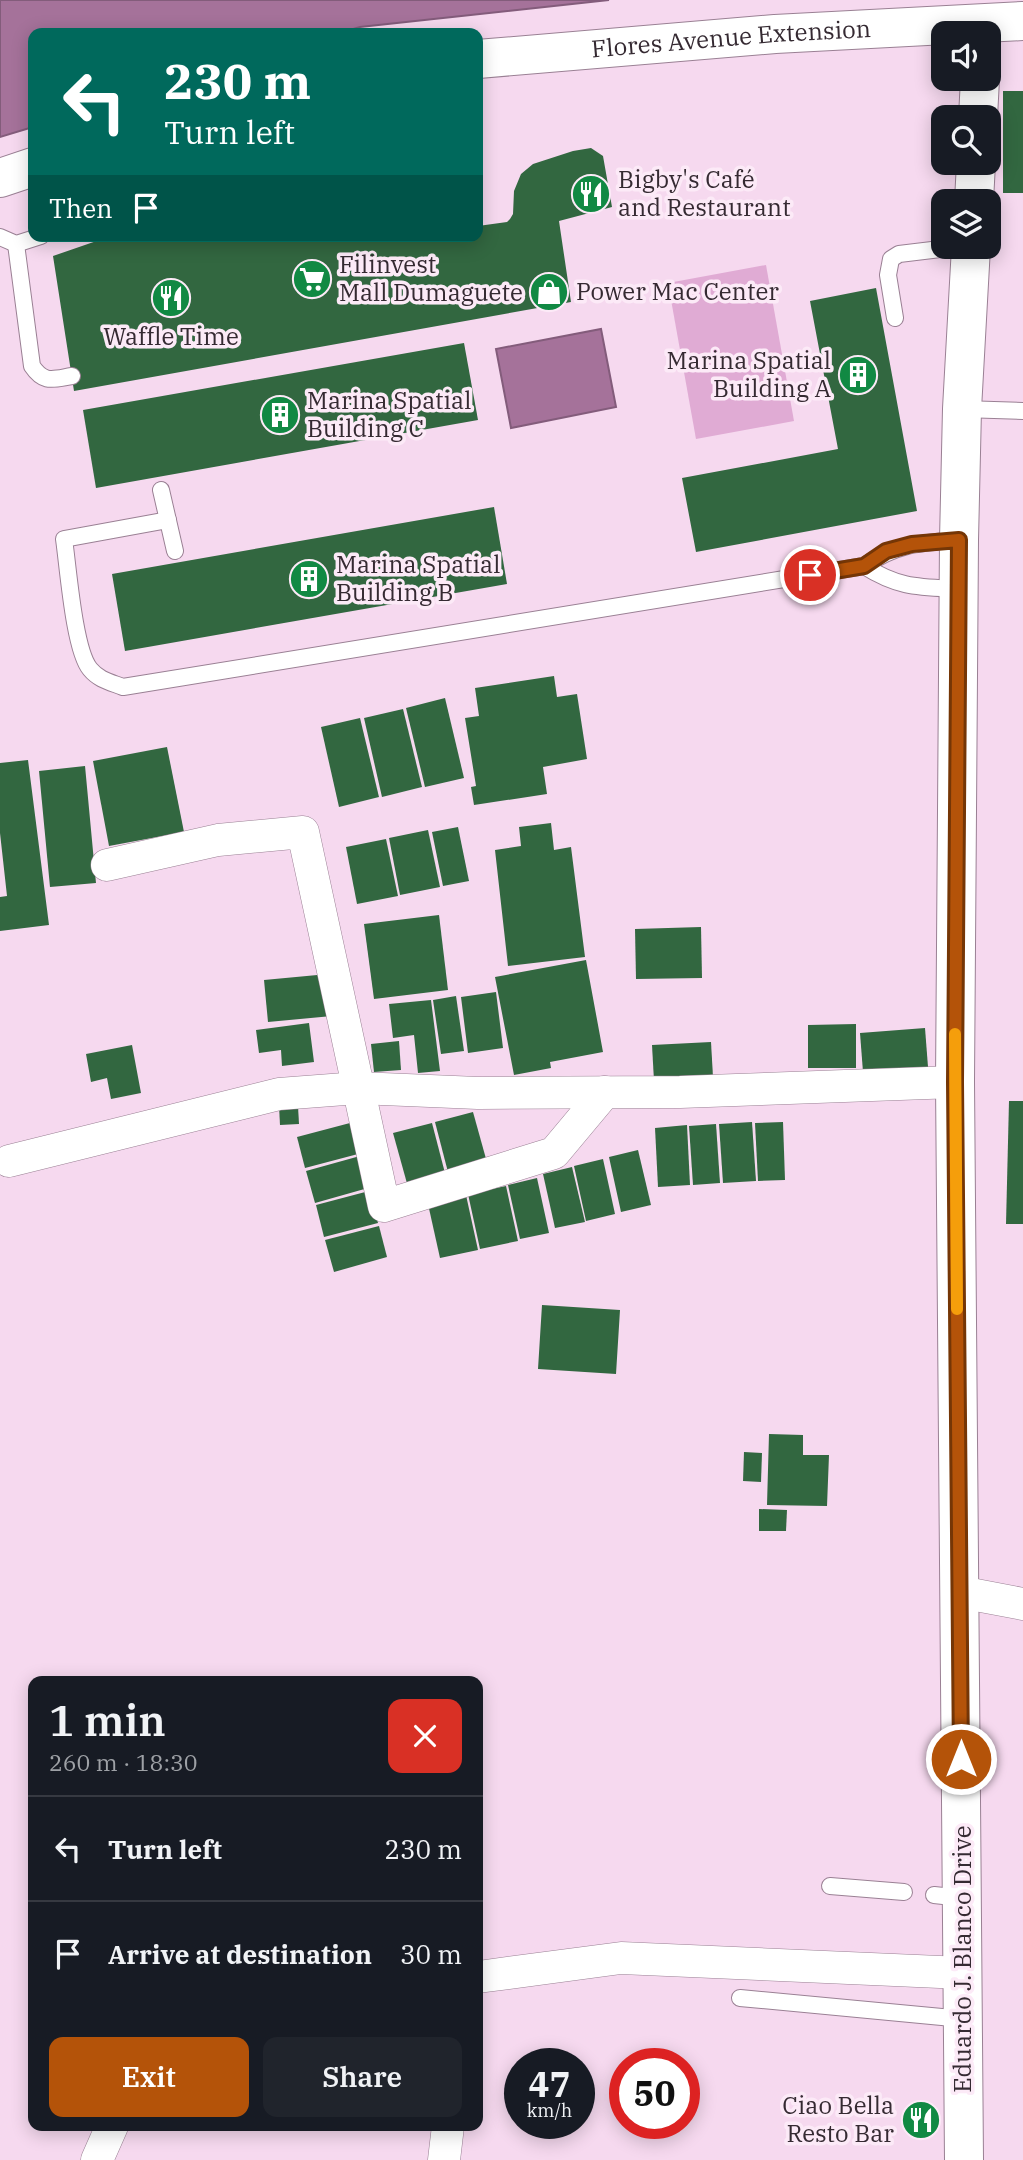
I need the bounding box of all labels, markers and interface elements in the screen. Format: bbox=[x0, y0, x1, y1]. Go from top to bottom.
street label: Flores Avenue Extension bbox=[590, 12, 872, 64]
map controls bbox=[931, 21, 1001, 259]
button: sound bbox=[931, 21, 1001, 91]
text: 230 m bbox=[164, 49, 311, 112]
icon: left bbox=[49, 56, 140, 147]
button: search bbox=[931, 105, 1001, 175]
text: Turn left bbox=[164, 111, 295, 153]
place label: Bigby's Café and Restaurant bbox=[618, 163, 791, 223]
restaurant icon: Bigby's Café and Restaurant bbox=[570, 173, 612, 215]
icon: arrive bbox=[127, 189, 165, 227]
button: layers bbox=[931, 189, 1001, 259]
text: Then bbox=[49, 191, 113, 225]
place label: Filinvest Mall Dumaguete bbox=[339, 248, 523, 308]
supermarket icon: Filinvest Mall Dumaguete bbox=[291, 258, 333, 300]
shop icon: Power Mac Center bbox=[528, 271, 570, 313]
place label: Power Mac Center bbox=[576, 275, 779, 307]
restaurant icon: Waffle Time bbox=[150, 277, 192, 319]
place label: Waffle Time bbox=[103, 320, 239, 352]
place label: Marina Spatial Building A bbox=[667, 344, 832, 404]
building icon: Marina Spatial Building A bbox=[837, 354, 879, 396]
place label: Marina Spatial Building C bbox=[307, 384, 471, 444]
building icon: Marina Spatial Building C bbox=[259, 394, 301, 436]
pin bbox=[780, 545, 840, 605]
place label: Marina Spatial Building B bbox=[336, 548, 500, 608]
icon: arrive bbox=[791, 556, 829, 594]
building icon: Marina Spatial Building B bbox=[288, 558, 330, 600]
text: 1 min bbox=[49, 1693, 166, 1748]
button: close bbox=[388, 1699, 462, 1773]
position arrow bbox=[924, 1722, 998, 1796]
text: 260 m · 18:30 bbox=[49, 1747, 198, 1777]
street label: Eduardo J. Blanco Drive bbox=[946, 1825, 978, 2093]
icon: left bbox=[49, 1830, 87, 1868]
text: Turn left bbox=[108, 1832, 222, 1866]
text: 230 m bbox=[384, 1832, 462, 1866]
icon: arrive bbox=[49, 1935, 87, 1973]
text: Arrive at destination bbox=[108, 1937, 372, 1971]
text: 30 m bbox=[400, 1937, 462, 1971]
button: Exit bbox=[49, 2037, 249, 2117]
button: Share bbox=[263, 2037, 462, 2117]
speed limit sign: 50 bbox=[609, 2048, 700, 2139]
text: 47 bbox=[528, 2061, 571, 2107]
place label: Ciao Bella Resto Bar bbox=[782, 2089, 894, 2149]
text: km/h bbox=[527, 2099, 572, 2122]
restaurant icon: Ciao Bella Resto Bar bbox=[900, 2099, 942, 2141]

